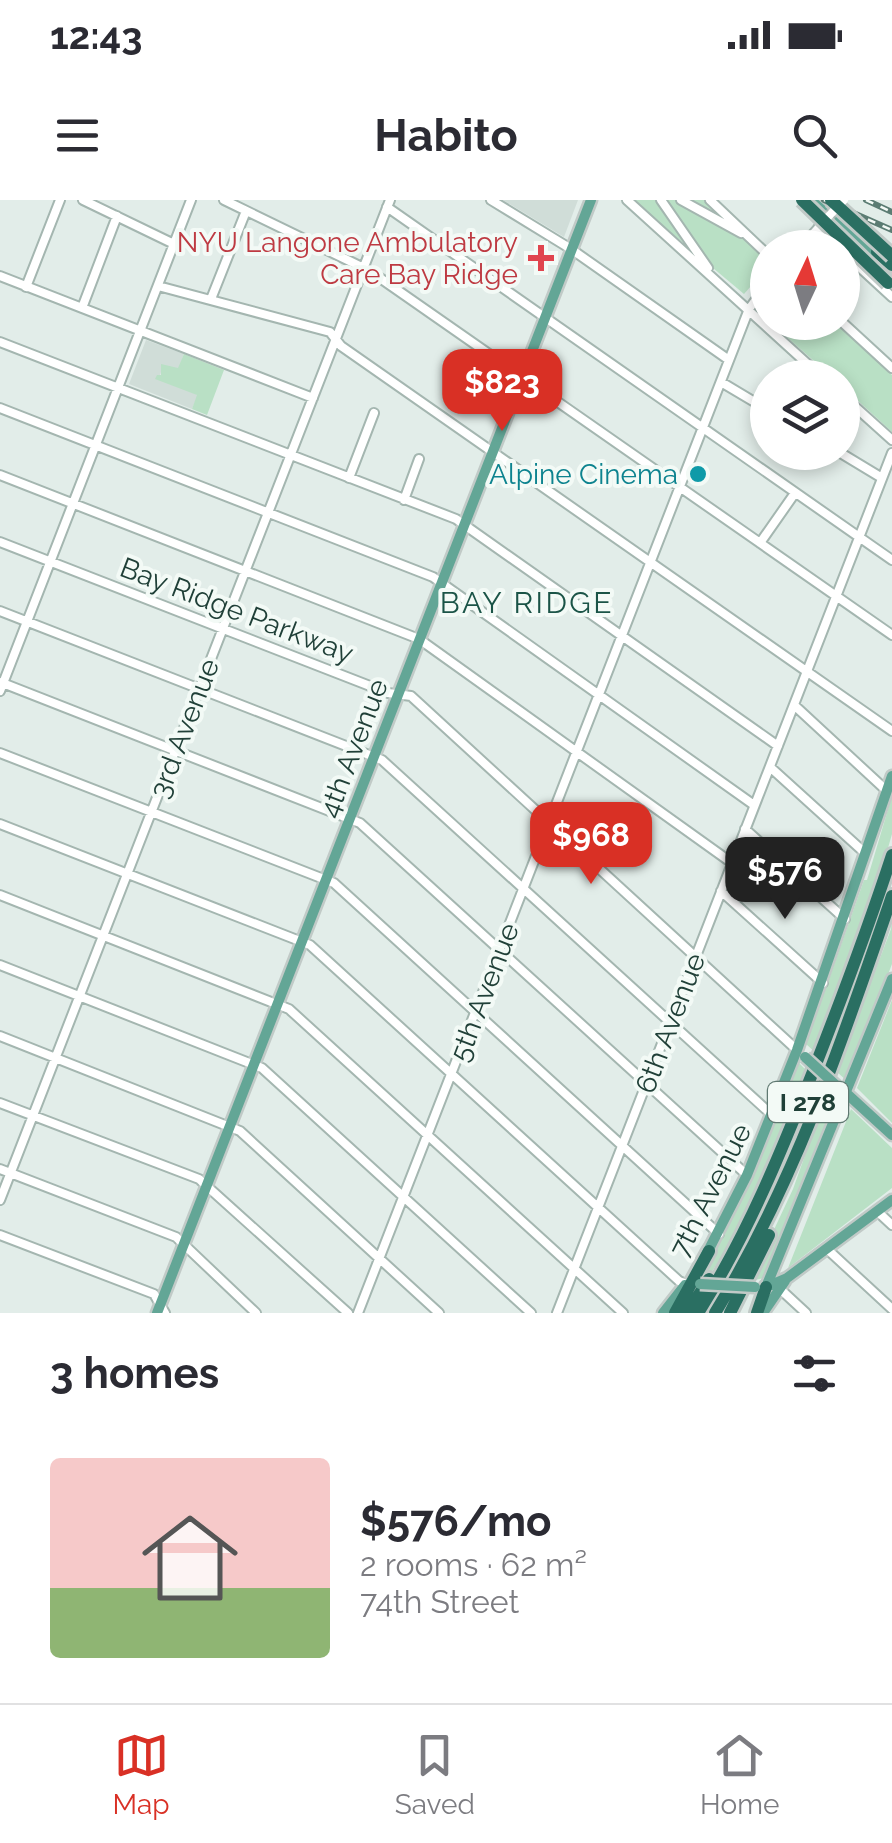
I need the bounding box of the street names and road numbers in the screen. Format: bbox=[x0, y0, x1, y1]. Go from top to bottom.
street label: Bay Ridge Parkway bbox=[116, 551, 358, 670]
street label: 3rd Avenue bbox=[143, 654, 226, 802]
street label: 4th Avenue bbox=[312, 674, 395, 822]
street label: 5th Avenue bbox=[443, 918, 526, 1066]
street label: 6th Avenue bbox=[629, 949, 712, 1098]
road number: I 278 bbox=[768, 1082, 848, 1122]
street label: 7th Avenue bbox=[663, 1118, 758, 1262]

